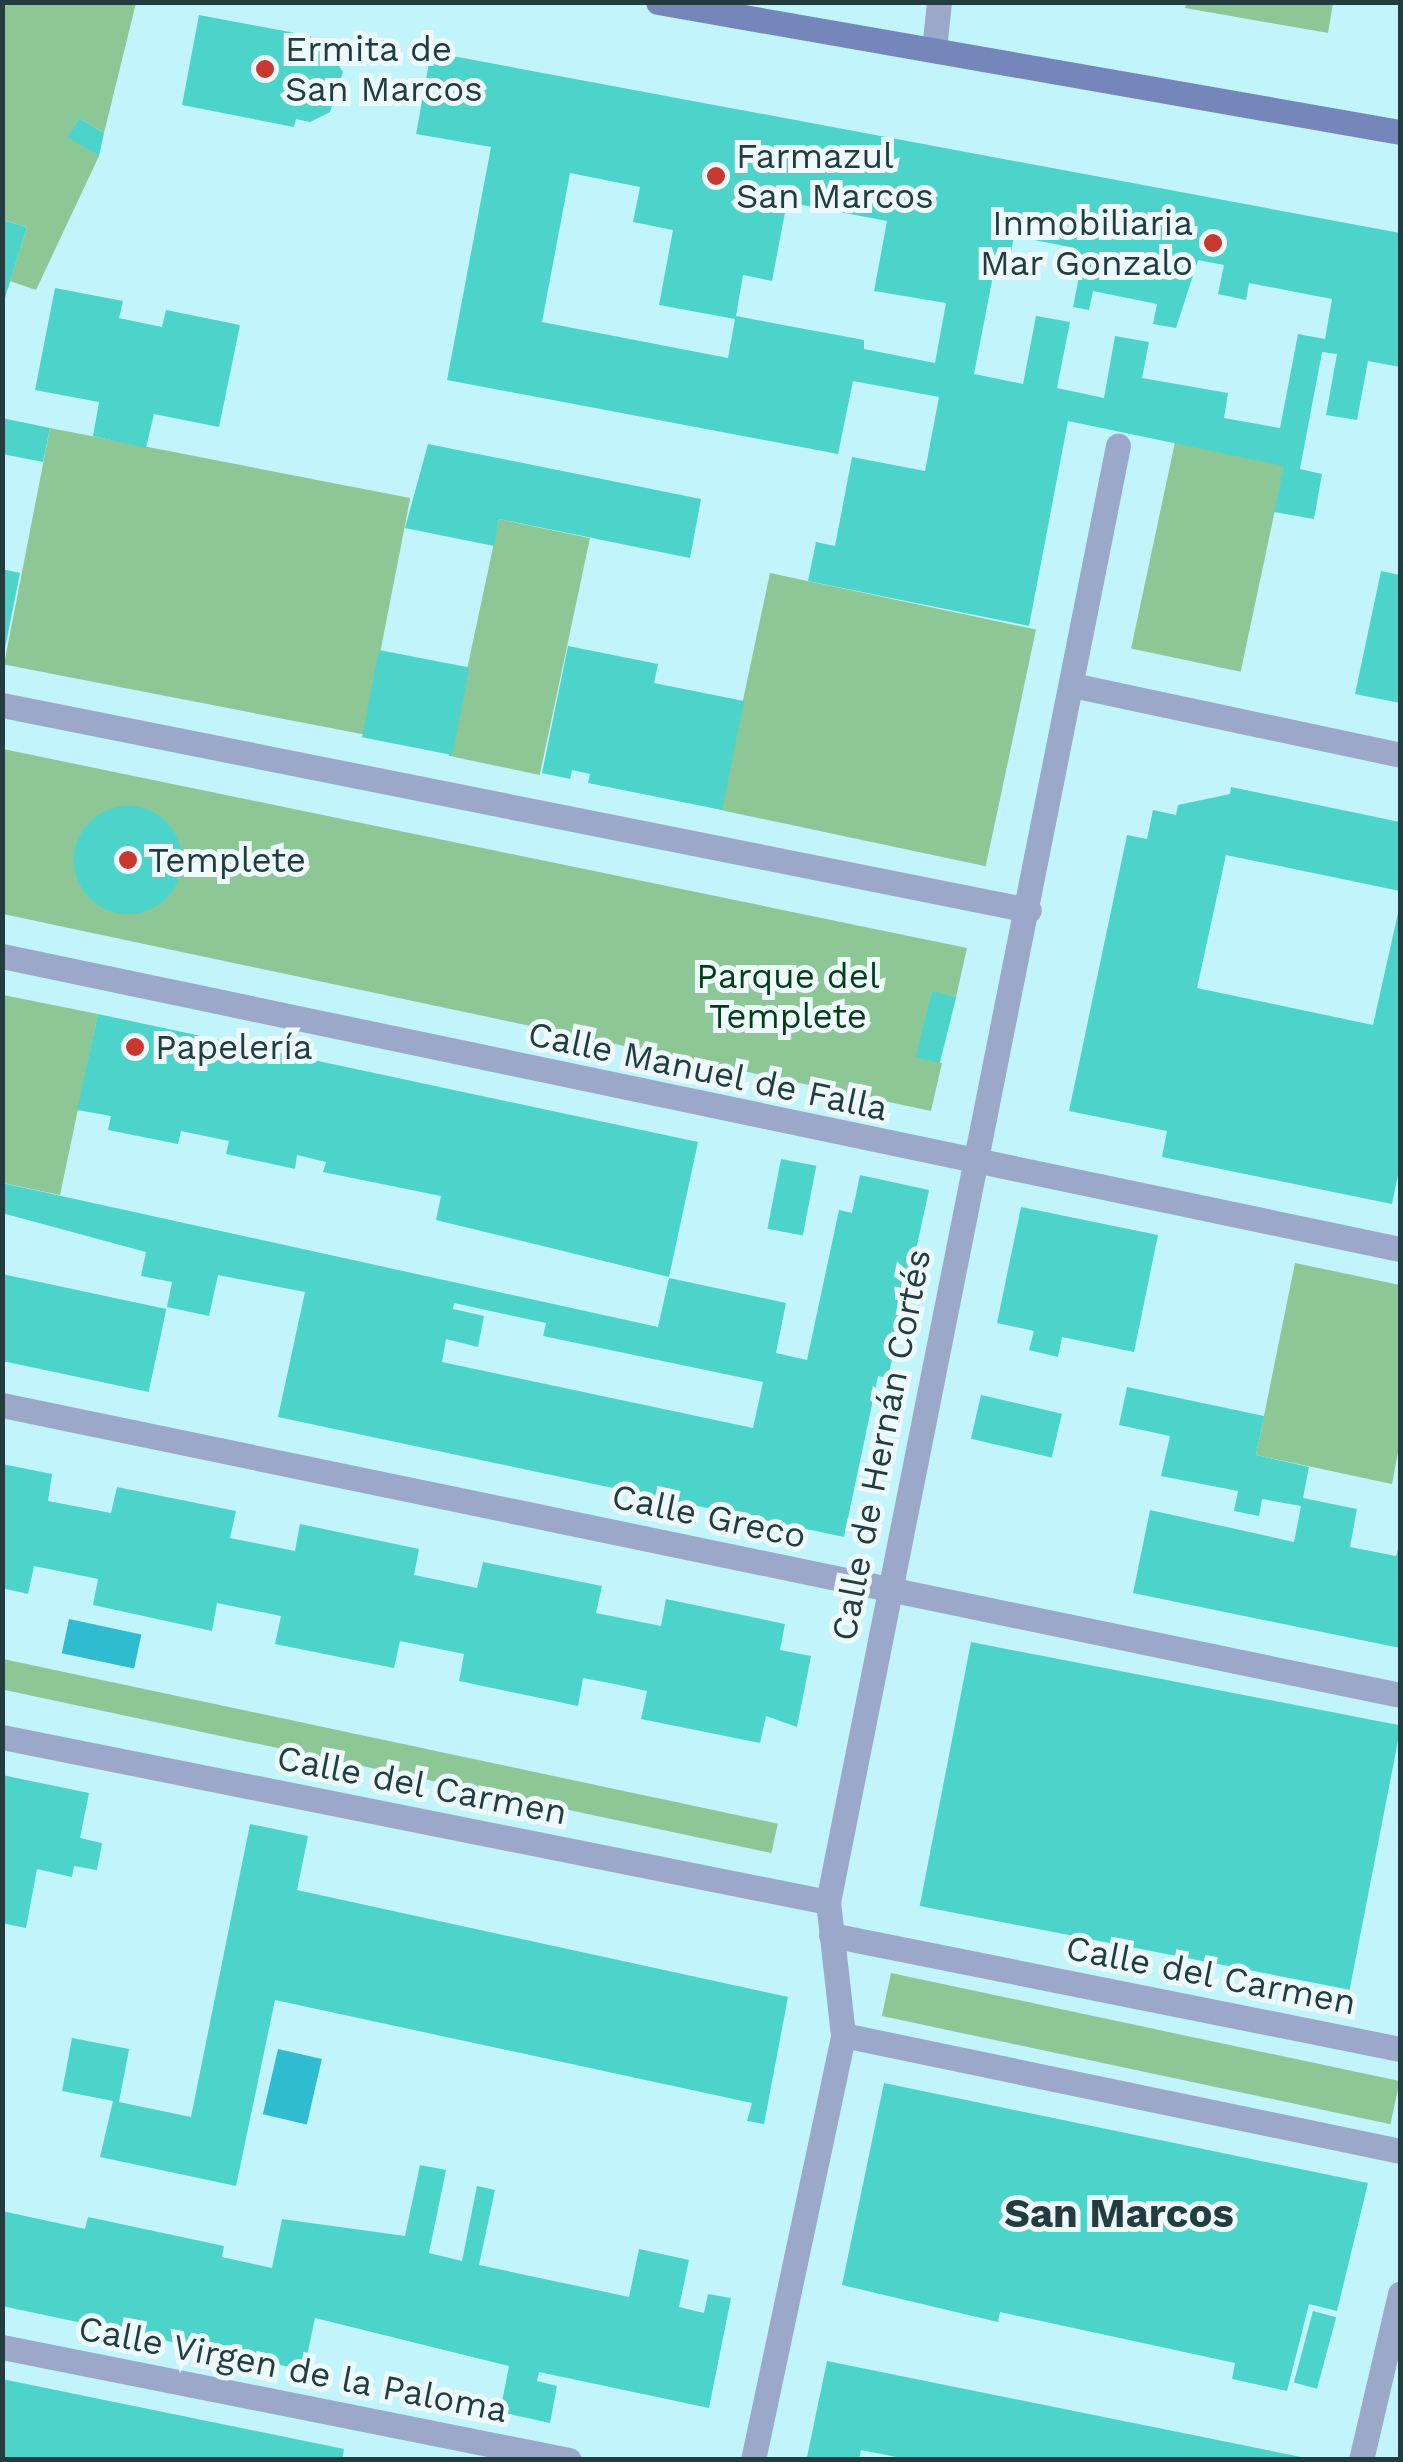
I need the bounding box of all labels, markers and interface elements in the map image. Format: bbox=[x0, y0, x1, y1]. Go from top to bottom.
place label: Ermita de San Marcos bbox=[285, 28, 483, 110]
marker: Ermita de San Marcos bbox=[254, 58, 276, 80]
place label: Farmazul San Marcos bbox=[736, 135, 934, 217]
marker: Farmazul San Marcos bbox=[705, 165, 727, 187]
place label: Inmobiliaria Mar Gonzalo bbox=[979, 202, 1193, 284]
marker: Inmobiliaria Mar Gonzalo bbox=[1202, 232, 1224, 254]
place label: Templete bbox=[148, 839, 306, 881]
marker: Templete bbox=[117, 849, 139, 871]
park label: Parque del Templete bbox=[696, 955, 880, 1037]
street label: Calle Manuel de Falla bbox=[524, 1012, 892, 1130]
place label: Papelería bbox=[155, 1026, 313, 1068]
marker: Papelería bbox=[124, 1036, 146, 1058]
street label: Calle de Hernán Cortés bbox=[822, 1246, 940, 1644]
street label: Calle Greco bbox=[608, 1475, 810, 1557]
street label: Calle del Carmen bbox=[273, 1736, 571, 1834]
street label: Calle del Carmen bbox=[1062, 1926, 1360, 2024]
district label: San Marcos bbox=[1004, 2190, 1234, 2238]
street label: Calle Virgen de la Paloma bbox=[74, 2307, 512, 2431]

